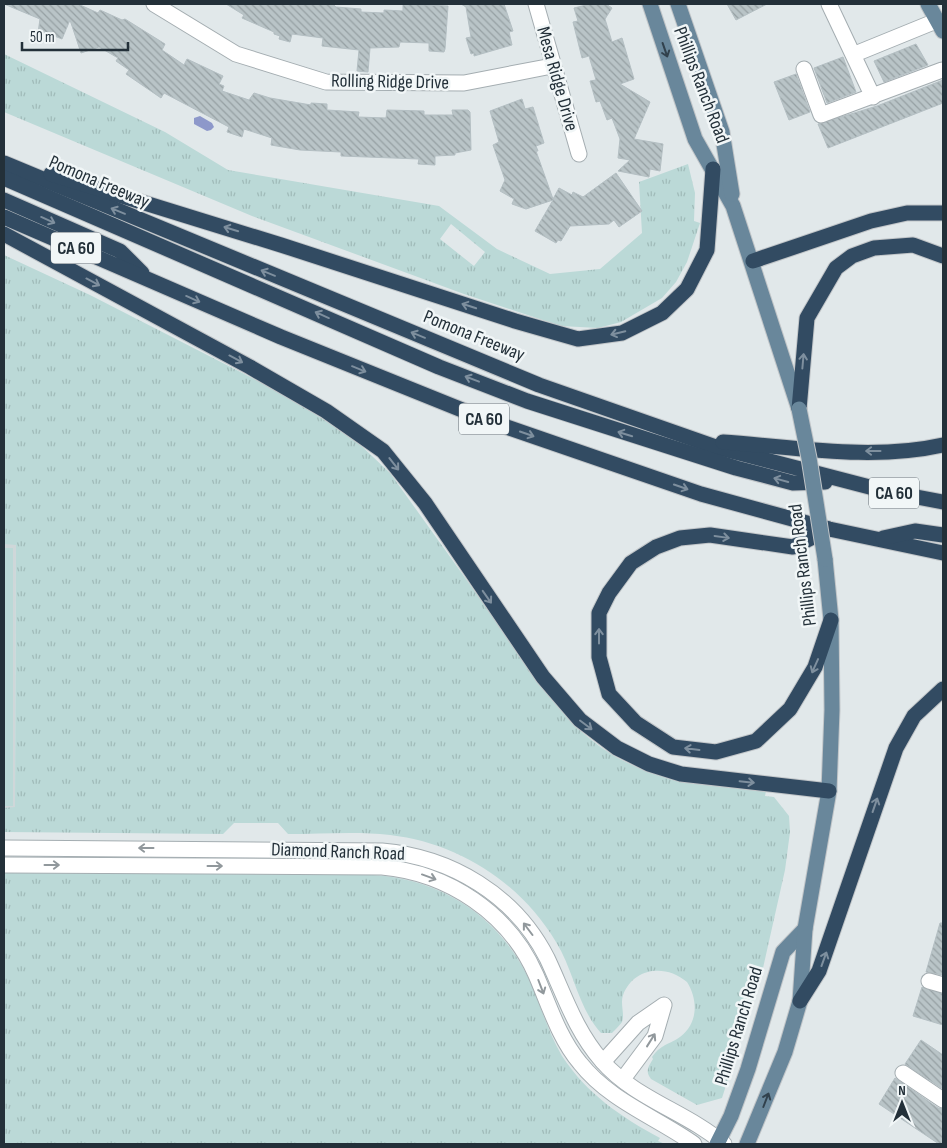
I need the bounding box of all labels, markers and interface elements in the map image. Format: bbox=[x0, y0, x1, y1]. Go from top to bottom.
scale bar bbox=[22, 20, 129, 52]
street label: Mesa Ridge Drive bbox=[531, 24, 583, 134]
street label: Phillips Ranch Road bbox=[668, 24, 734, 146]
text: 50 m bbox=[30, 28, 55, 47]
one-way arrow bbox=[661, 42, 670, 57]
street label: Rolling Ridge Drive bbox=[331, 69, 449, 95]
street label: Pomona Freeway bbox=[45, 151, 153, 214]
one-way arrow bbox=[111, 206, 126, 216]
one-way arrow bbox=[40, 215, 55, 225]
one-way arrow bbox=[223, 224, 239, 234]
road number: CA 60 bbox=[51, 232, 101, 264]
one-way arrow bbox=[261, 268, 276, 278]
one-way arrow bbox=[85, 277, 100, 287]
one-way arrow bbox=[185, 295, 200, 305]
one-way arrow bbox=[461, 301, 477, 311]
street label: Pomona Freeway bbox=[420, 305, 528, 367]
one-way arrow bbox=[315, 310, 330, 320]
one-way arrow bbox=[610, 329, 626, 338]
one-way arrow bbox=[411, 330, 426, 339]
one-way arrow bbox=[798, 353, 808, 369]
one-way arrow bbox=[228, 354, 243, 364]
one-way arrow bbox=[351, 365, 367, 374]
one-way arrow bbox=[464, 374, 479, 383]
road number: CA 60 bbox=[459, 404, 509, 434]
one-way arrow bbox=[617, 428, 633, 438]
one-way arrow bbox=[519, 430, 534, 439]
one-way arrow bbox=[865, 446, 882, 456]
one-way arrow bbox=[388, 458, 399, 471]
one-way arrow bbox=[773, 474, 789, 484]
road number: CA 60 bbox=[869, 478, 919, 508]
one-way arrow bbox=[672, 483, 688, 492]
street label: Phillips Ranch Road bbox=[784, 503, 822, 627]
one-way arrow bbox=[714, 532, 730, 542]
one-way arrow bbox=[482, 590, 492, 604]
one-way arrow bbox=[594, 628, 604, 644]
one-way arrow bbox=[809, 658, 819, 673]
one-way arrow bbox=[579, 720, 592, 731]
one-way arrow bbox=[684, 744, 700, 754]
one-way arrow bbox=[738, 777, 754, 787]
one-way arrow bbox=[871, 797, 880, 813]
street label: Diamond Ranch Road bbox=[271, 838, 405, 866]
one-way arrow bbox=[138, 843, 154, 853]
one-way arrow bbox=[44, 860, 60, 870]
one-way arrow bbox=[206, 861, 223, 871]
one-way arrow bbox=[421, 873, 436, 882]
one-way arrow bbox=[523, 923, 534, 936]
one-way arrow bbox=[820, 951, 829, 967]
street label: Phillips Ranch Road bbox=[710, 964, 768, 1088]
one-way arrow bbox=[537, 979, 546, 994]
one-way arrow bbox=[647, 1033, 657, 1047]
north arrow bbox=[877, 1078, 927, 1128]
text: N bbox=[898, 1082, 906, 1099]
one-way arrow bbox=[762, 1092, 771, 1108]

